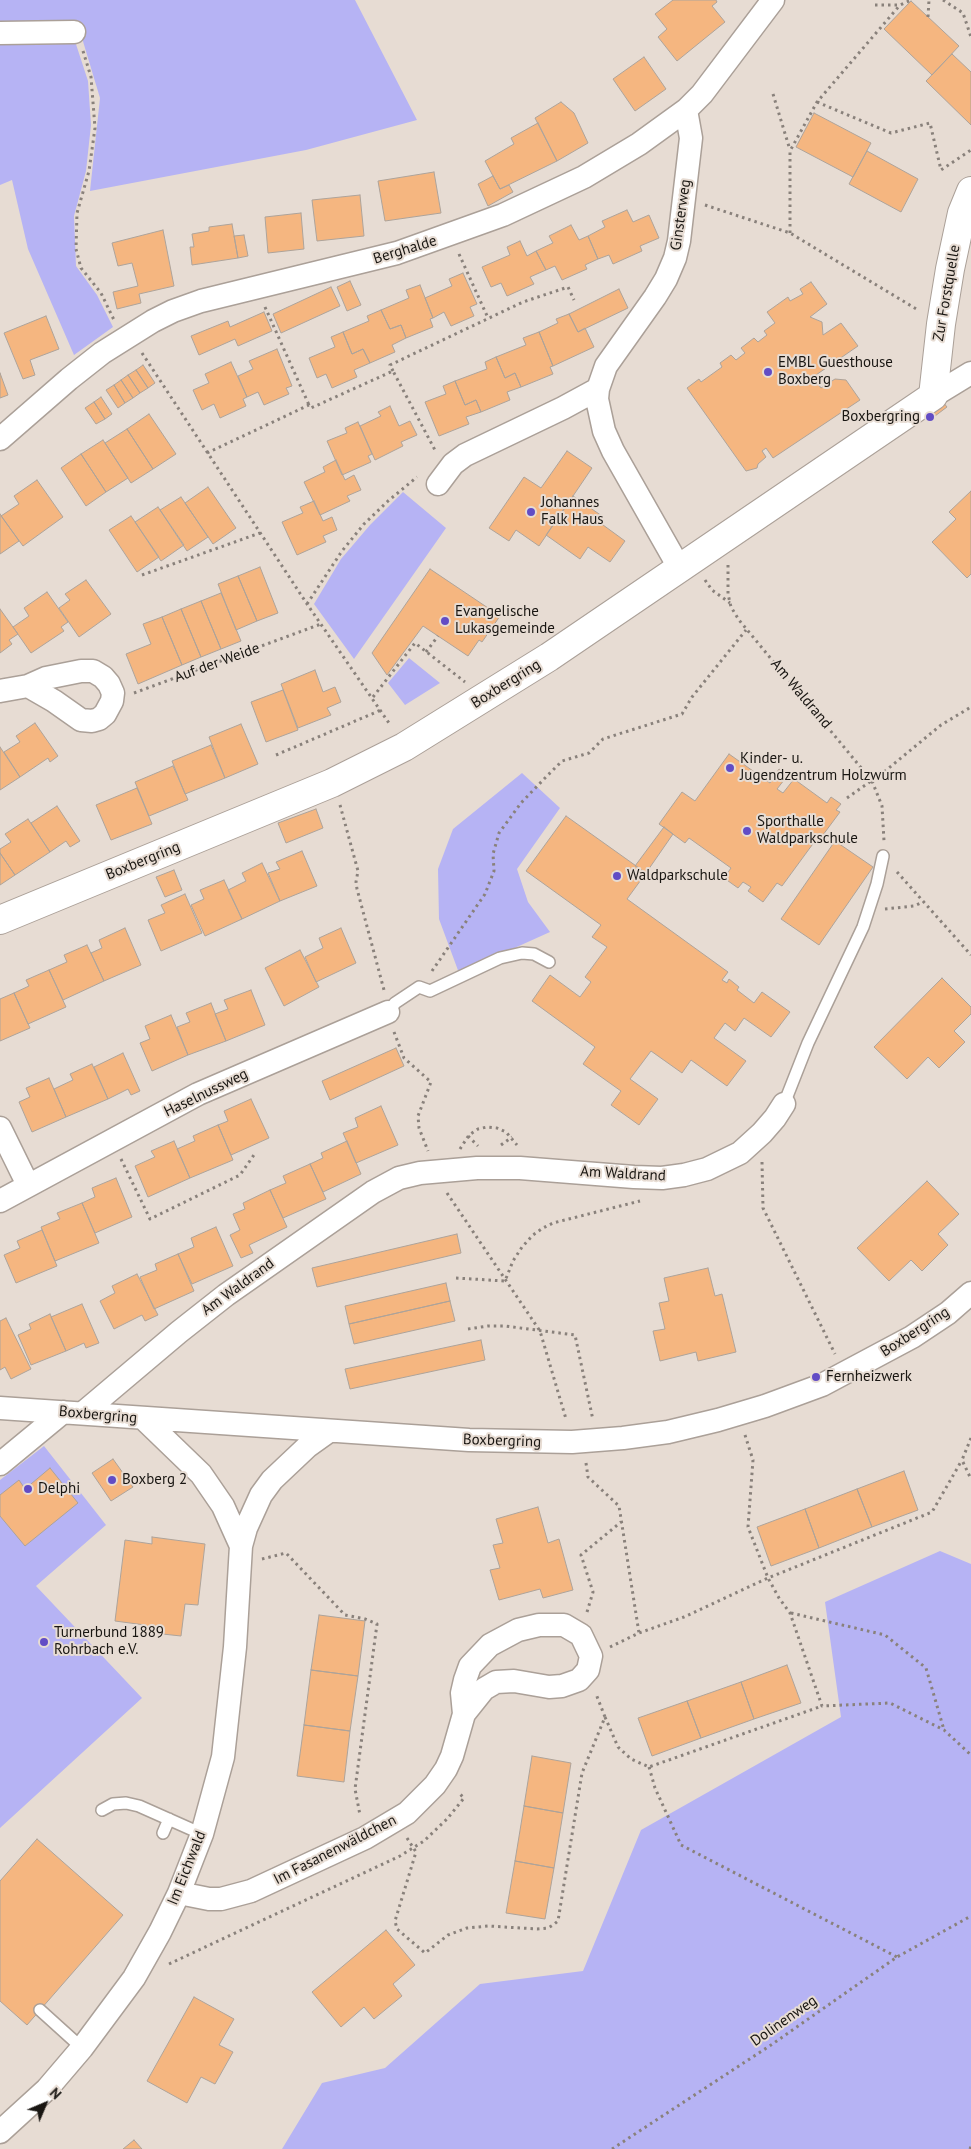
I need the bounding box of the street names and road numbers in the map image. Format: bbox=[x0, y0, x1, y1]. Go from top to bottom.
street label: Ginsterweg bbox=[667, 178, 695, 252]
street label: Berghalde bbox=[371, 232, 439, 268]
street label: Zur Forstquelle bbox=[930, 244, 964, 342]
street label: Auf der Weide bbox=[172, 639, 262, 687]
street label: Am Waldrand bbox=[767, 655, 835, 733]
street label: Boxbergring bbox=[468, 656, 544, 712]
street label: Boxbergring bbox=[103, 838, 183, 884]
street label: Haselnussweg bbox=[161, 1065, 251, 1121]
street label: Am Waldrand bbox=[580, 1163, 666, 1185]
street label: Am Waldrand bbox=[198, 1255, 278, 1319]
street label: Boxbergring bbox=[877, 1303, 953, 1361]
street label: Boxbergring bbox=[58, 1403, 138, 1427]
street label: Boxbergring bbox=[462, 1431, 542, 1451]
street label: Im Fasanenwäldchen bbox=[271, 1811, 399, 1889]
street label: Im Eichwald bbox=[164, 1828, 210, 1908]
street label: Dolinenweg bbox=[747, 1992, 821, 2050]

